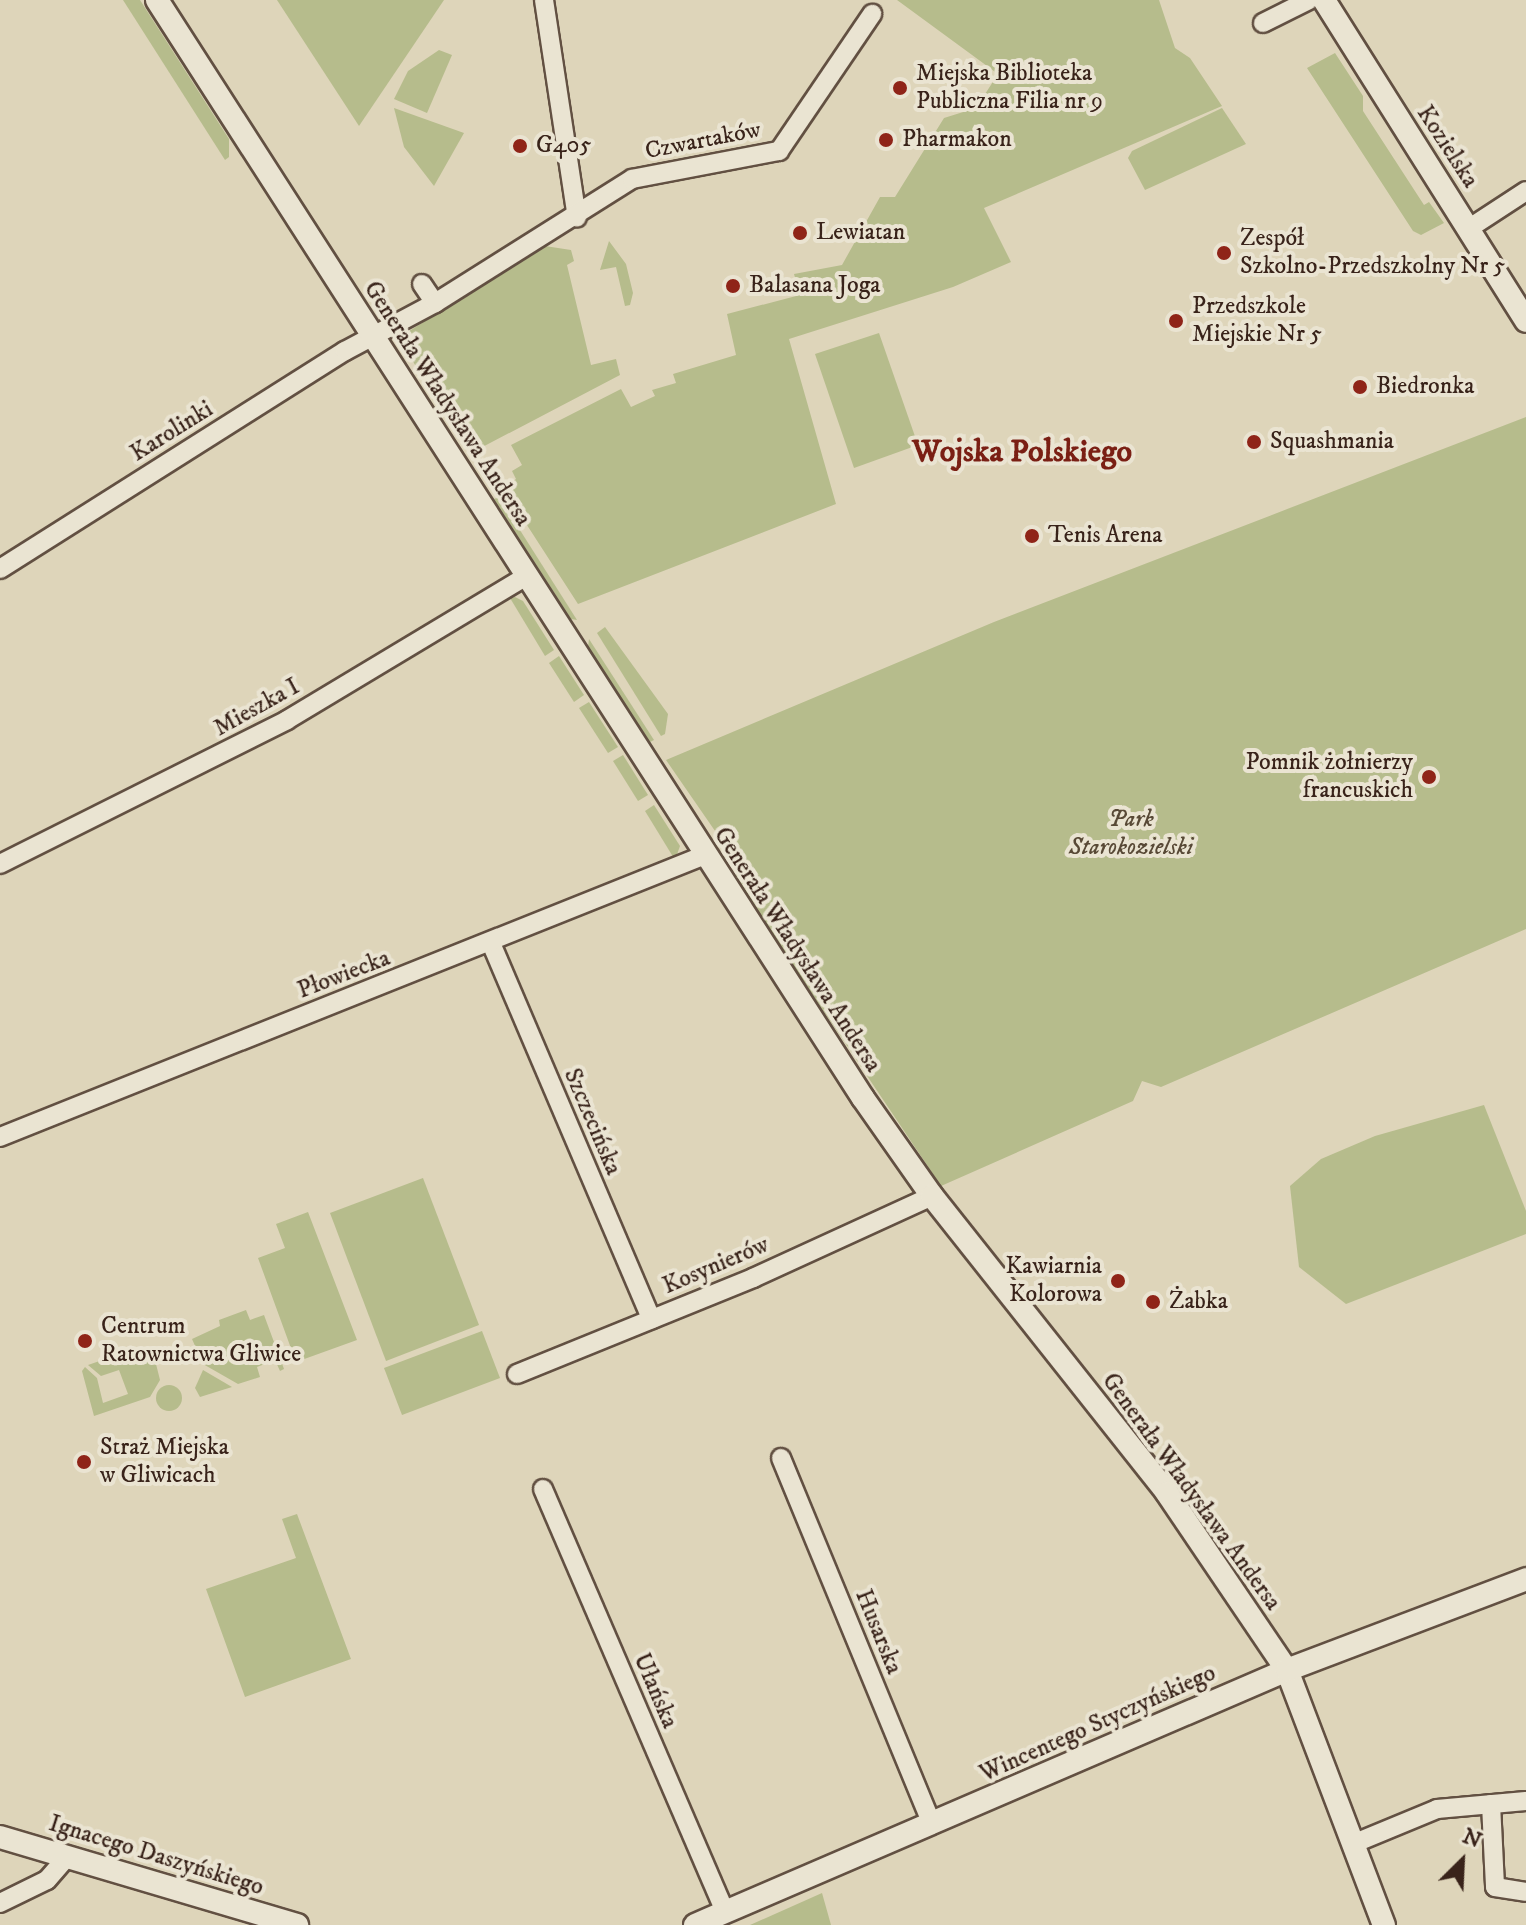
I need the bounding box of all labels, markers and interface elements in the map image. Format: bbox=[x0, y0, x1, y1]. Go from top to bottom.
place label: Miejska Biblioteka Publiczna Filia nr 9 bbox=[916, 60, 1103, 116]
marker: Miejska Biblioteka Publiczna Filia nr 9 bbox=[891, 79, 909, 97]
street label: Kozielska bbox=[1410, 101, 1484, 193]
street label: Czwartaków bbox=[643, 116, 763, 166]
place label: Pharmakon bbox=[902, 126, 1012, 154]
marker: Pharmakon bbox=[877, 131, 895, 149]
place label: G405 bbox=[536, 132, 591, 160]
marker: G405 bbox=[511, 137, 529, 155]
place label: Lewiatan bbox=[816, 219, 905, 247]
marker: Lewiatan bbox=[791, 224, 809, 242]
place label: Zespół Szkolno-Przedszkolny Nr 5 bbox=[1240, 225, 1505, 281]
marker: Zespół Szkolno-Przedszkolny Nr 5 bbox=[1215, 244, 1233, 262]
place label: Balasana Joga bbox=[749, 272, 881, 300]
street label: Generała Władysława Andersa bbox=[357, 276, 537, 532]
marker: Balasana Joga bbox=[724, 277, 742, 295]
place label: Przedszkole Miejskie Nr 5 bbox=[1192, 293, 1322, 349]
marker: Przedszkole Miejskie Nr 5 bbox=[1167, 312, 1185, 330]
place label: Biedronka bbox=[1376, 373, 1474, 401]
marker: Biedronka bbox=[1351, 378, 1369, 396]
street label: Karolinki bbox=[126, 396, 218, 468]
place label: Squashmania bbox=[1270, 428, 1394, 456]
district label: Wojska Polskiego bbox=[912, 433, 1132, 471]
marker: Squashmania bbox=[1245, 433, 1263, 451]
place label: Tenis Arena bbox=[1048, 522, 1162, 550]
marker: Tenis Arena bbox=[1023, 527, 1041, 545]
street label: Mieszka I bbox=[209, 673, 305, 743]
place label: Pomnik żołnierzy francuskich bbox=[1246, 749, 1413, 805]
marker: Pomnik żołnierzy francuskich bbox=[1420, 768, 1438, 786]
park label: Park Starokozielski bbox=[1069, 806, 1193, 862]
street label: Generała Władysława Andersa bbox=[707, 822, 887, 1078]
street label: Płowiecka bbox=[294, 944, 394, 1006]
street label: Szczecińska bbox=[557, 1064, 627, 1180]
street label: Kosynierów bbox=[659, 1231, 773, 1301]
place label: Kawiarnia Kolorowa bbox=[1005, 1253, 1102, 1309]
marker: Kawiarnia Kolorowa bbox=[1109, 1272, 1127, 1290]
place label: Żabka bbox=[1169, 1288, 1228, 1316]
marker: Żabka bbox=[1144, 1293, 1162, 1311]
place label: Centrum Ratownictwa Gliwice bbox=[101, 1313, 301, 1369]
marker: Centrum Ratownictwa Gliwice bbox=[76, 1332, 94, 1350]
street label: Generała Władysława Andersa bbox=[1095, 1368, 1287, 1616]
place label: Straż Miejska w Gliwicach bbox=[100, 1434, 229, 1490]
marker: Straż Miejska w Gliwicach bbox=[75, 1453, 93, 1471]
street label: Husarska bbox=[848, 1586, 908, 1678]
street label: Ułańska bbox=[626, 1649, 684, 1733]
street label: Wincentego Styczyńskiego bbox=[976, 1659, 1220, 1789]
street label: Ignacego Daszyńskiego bbox=[45, 1810, 267, 1902]
north arrow bbox=[1422, 1821, 1502, 1901]
text: N bbox=[1458, 1823, 1486, 1855]

